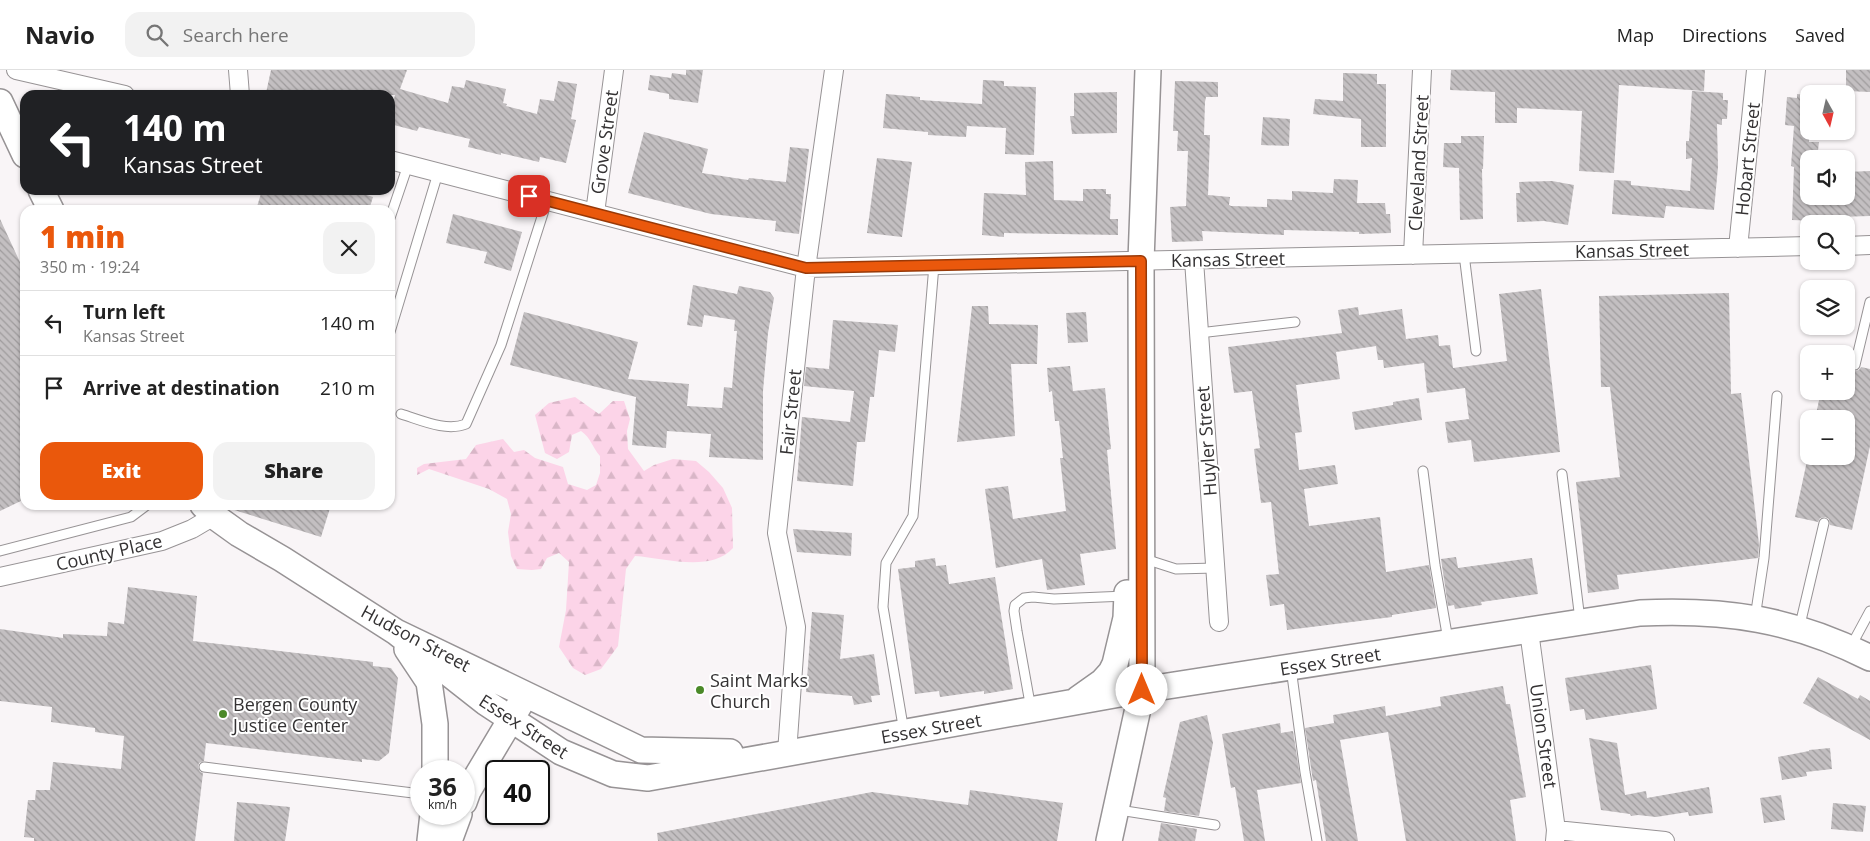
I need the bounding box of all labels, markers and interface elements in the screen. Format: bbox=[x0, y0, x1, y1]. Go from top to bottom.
search box bbox=[125, 12, 475, 57]
text: Navio bbox=[25, 18, 95, 51]
icon: search bbox=[143, 21, 171, 49]
text: Search here bbox=[183, 22, 289, 48]
text: Map bbox=[1617, 23, 1654, 47]
text: Directions bbox=[1682, 23, 1767, 47]
text: Saved bbox=[1795, 23, 1845, 47]
north arrow bbox=[1800, 85, 1855, 140]
map controls bbox=[1800, 85, 1855, 465]
street label: Grove Street bbox=[585, 88, 623, 196]
street label: Cleveland Street bbox=[1402, 94, 1434, 232]
street label: Hobart Street bbox=[1729, 101, 1765, 217]
text: 140 m bbox=[123, 104, 227, 151]
icon: left bbox=[40, 110, 105, 175]
text: Kansas Street bbox=[123, 149, 263, 179]
button: sound bbox=[1800, 150, 1855, 205]
pin bbox=[508, 175, 550, 217]
icon: arrive bbox=[515, 182, 543, 210]
button: search bbox=[1800, 215, 1855, 270]
text: 1 min bbox=[40, 216, 125, 257]
button: close bbox=[323, 222, 375, 274]
street label: Kansas Street bbox=[1575, 237, 1689, 263]
street label: Kansas Street bbox=[1171, 246, 1285, 272]
text: 350 m · 19:24 bbox=[40, 256, 140, 278]
button: layers bbox=[1800, 280, 1855, 335]
text: Turn left bbox=[83, 299, 165, 325]
icon: left bbox=[40, 309, 68, 337]
text: 140 m bbox=[320, 310, 375, 336]
text: Kansas Street bbox=[83, 325, 184, 347]
button: + bbox=[1800, 345, 1855, 400]
street label: Fair Street bbox=[774, 368, 806, 456]
icon: arrive bbox=[40, 374, 68, 402]
text: Arrive at destination bbox=[83, 375, 280, 401]
text: 210 m bbox=[320, 375, 375, 401]
street label: Huyler Street bbox=[1190, 385, 1222, 497]
button: − bbox=[1800, 410, 1855, 465]
button: Exit bbox=[40, 442, 203, 500]
button: Share bbox=[213, 442, 375, 500]
street label: County Place bbox=[53, 528, 165, 576]
street label: Hudson Street bbox=[357, 599, 475, 677]
street label: Essex Street bbox=[1278, 641, 1382, 681]
position arrow bbox=[1115, 663, 1167, 715]
place label: Saint Marks Church bbox=[710, 668, 808, 713]
street label: Union Street bbox=[1525, 682, 1563, 790]
marker: Saint Marks Church bbox=[694, 684, 706, 696]
street label: Essex Street bbox=[475, 688, 573, 764]
place label: Bergen County Justice Center bbox=[231, 692, 358, 737]
street label: Essex Street bbox=[879, 707, 983, 749]
marker: Bergen County Justice Center bbox=[217, 708, 229, 720]
speed limit sign: 40 bbox=[485, 760, 550, 825]
text: 36 bbox=[428, 769, 457, 803]
text: km/h bbox=[428, 796, 457, 813]

